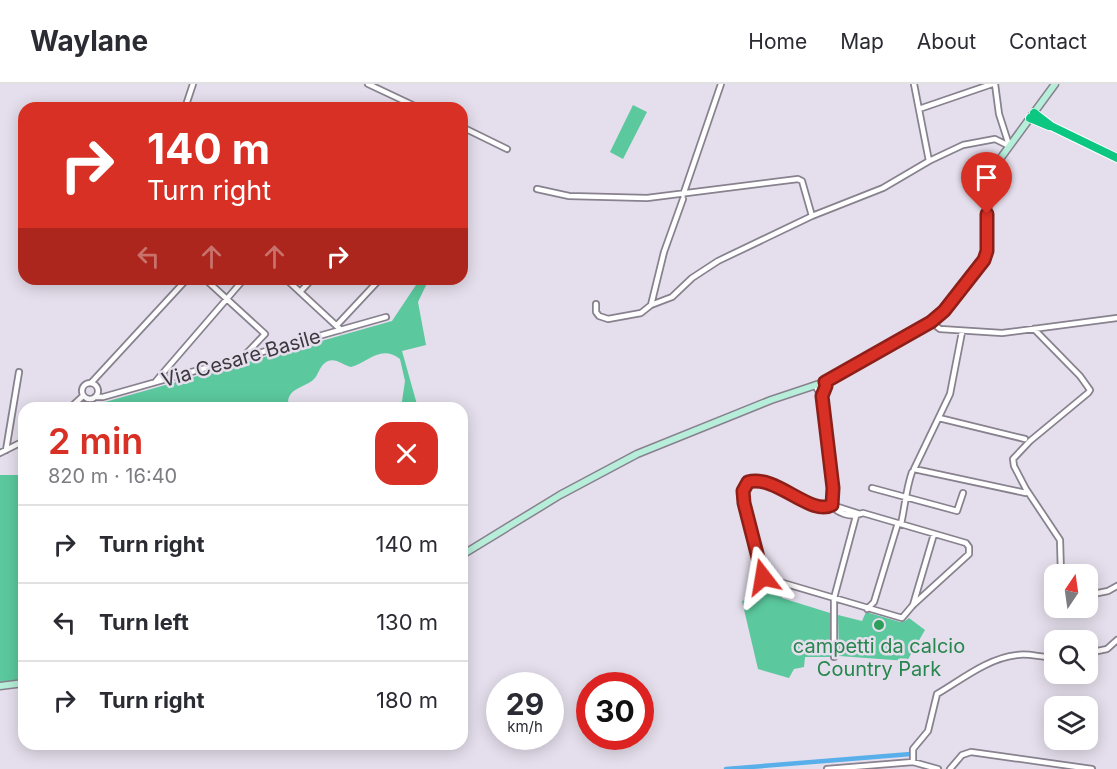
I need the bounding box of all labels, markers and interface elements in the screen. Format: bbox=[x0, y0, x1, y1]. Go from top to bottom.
text: Waylane bbox=[30, 24, 148, 58]
text: Home bbox=[748, 29, 807, 54]
text: Map bbox=[840, 29, 884, 54]
text: About bbox=[917, 29, 976, 54]
text: Contact bbox=[1009, 29, 1087, 54]
text: 140 m bbox=[147, 123, 270, 174]
icon: right bbox=[48, 126, 126, 204]
pin bbox=[961, 152, 1012, 214]
icon: arrive bbox=[970, 161, 1003, 194]
text: Turn right bbox=[147, 174, 271, 207]
icon: left bbox=[132, 240, 165, 273]
icon: ahead bbox=[195, 240, 228, 273]
icon: ahead bbox=[258, 240, 291, 273]
icon: right bbox=[321, 240, 354, 273]
street label: Via Cesare Basile bbox=[159, 324, 323, 392]
text: 2 min bbox=[48, 419, 143, 463]
button: close bbox=[375, 422, 438, 485]
text: 820 m · 16:40 bbox=[48, 464, 177, 488]
icon: right bbox=[48, 528, 81, 561]
text: Turn right bbox=[99, 531, 205, 557]
text: 140 m bbox=[376, 531, 438, 557]
position arrow bbox=[731, 545, 795, 609]
north arrow bbox=[1044, 564, 1098, 618]
map controls bbox=[1044, 564, 1098, 750]
icon: left bbox=[48, 606, 81, 639]
text: Turn left bbox=[99, 609, 189, 635]
text: 130 m bbox=[376, 609, 438, 635]
marker: campetti da calcio Country Park bbox=[872, 618, 886, 632]
button: search bbox=[1044, 630, 1098, 684]
place label: campetti da calcio Country Park bbox=[793, 634, 965, 681]
speed limit sign: 30 bbox=[576, 672, 654, 750]
icon: right bbox=[48, 684, 81, 717]
text: 29 bbox=[506, 686, 544, 722]
text: Turn right bbox=[99, 687, 205, 713]
text: 180 m bbox=[376, 687, 438, 713]
button: layers bbox=[1044, 696, 1098, 750]
text: km/h bbox=[507, 717, 543, 736]

